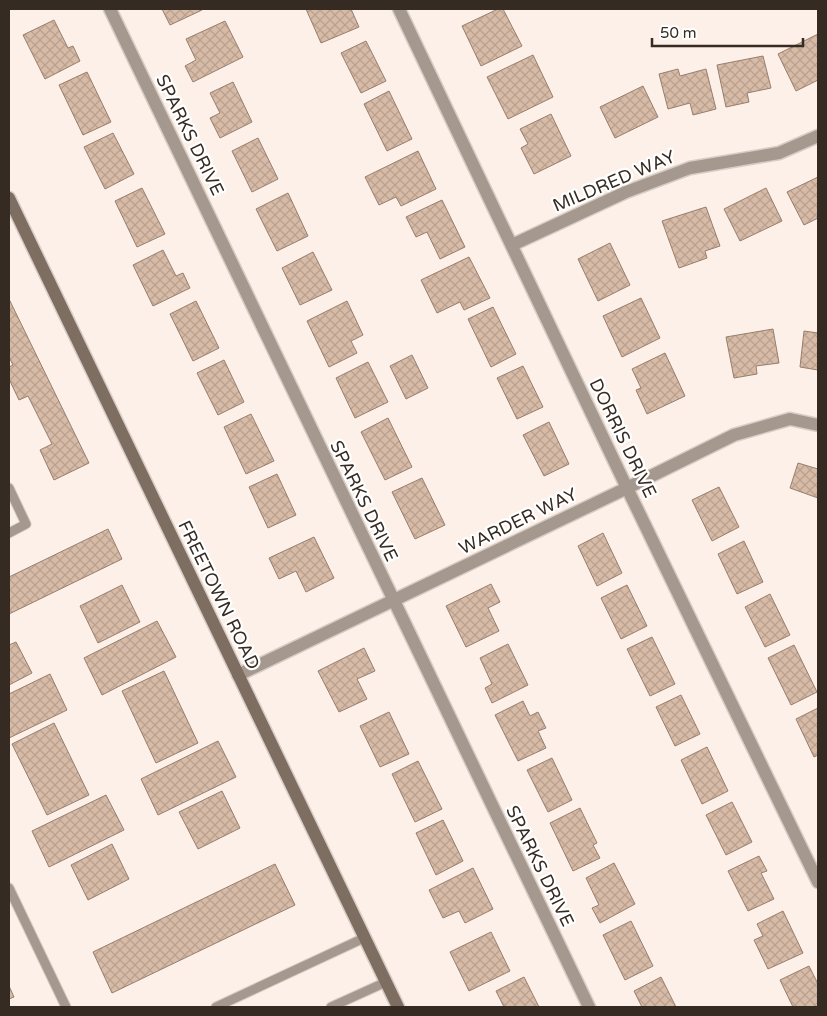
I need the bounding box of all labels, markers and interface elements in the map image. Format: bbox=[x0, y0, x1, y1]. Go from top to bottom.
scale bar bbox=[652, 15, 803, 47]
text: 50 m bbox=[660, 24, 697, 42]
street label: SPARKS DRIVE bbox=[151, 71, 229, 199]
street label: MILDRED WAY bbox=[549, 145, 679, 217]
street label: DORRIS DRIVE bbox=[585, 375, 661, 501]
street label: SPARKS DRIVE bbox=[325, 437, 403, 565]
street label: WARDER WAY bbox=[455, 483, 581, 559]
street label: FREETOWN ROAD bbox=[173, 517, 265, 673]
street label: SPARKS DRIVE bbox=[501, 802, 579, 930]

